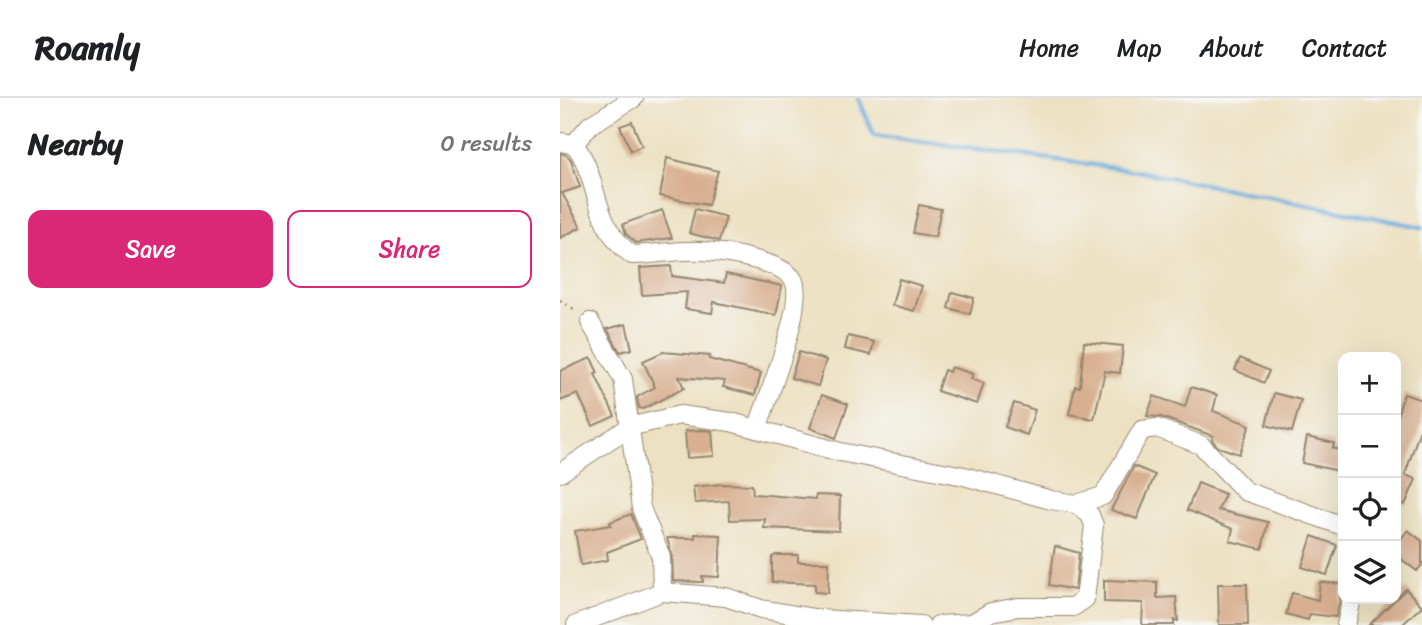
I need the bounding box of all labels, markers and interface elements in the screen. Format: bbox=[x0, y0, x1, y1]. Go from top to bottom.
text: Roamly bbox=[35, 19, 140, 77]
text: Home bbox=[1019, 27, 1079, 69]
text: Map bbox=[1117, 27, 1161, 69]
text: About bbox=[1199, 27, 1264, 69]
text: Contact bbox=[1302, 27, 1387, 69]
text: Nearby bbox=[28, 117, 123, 171]
text: 0 results bbox=[440, 123, 532, 164]
button: Save bbox=[28, 210, 273, 288]
button: Share bbox=[287, 210, 532, 288]
map controls bbox=[1338, 352, 1401, 604]
button: + bbox=[1338, 352, 1401, 415]
button: − bbox=[1338, 415, 1401, 478]
button: locate bbox=[1338, 478, 1401, 541]
button: layers bbox=[1338, 541, 1401, 604]

